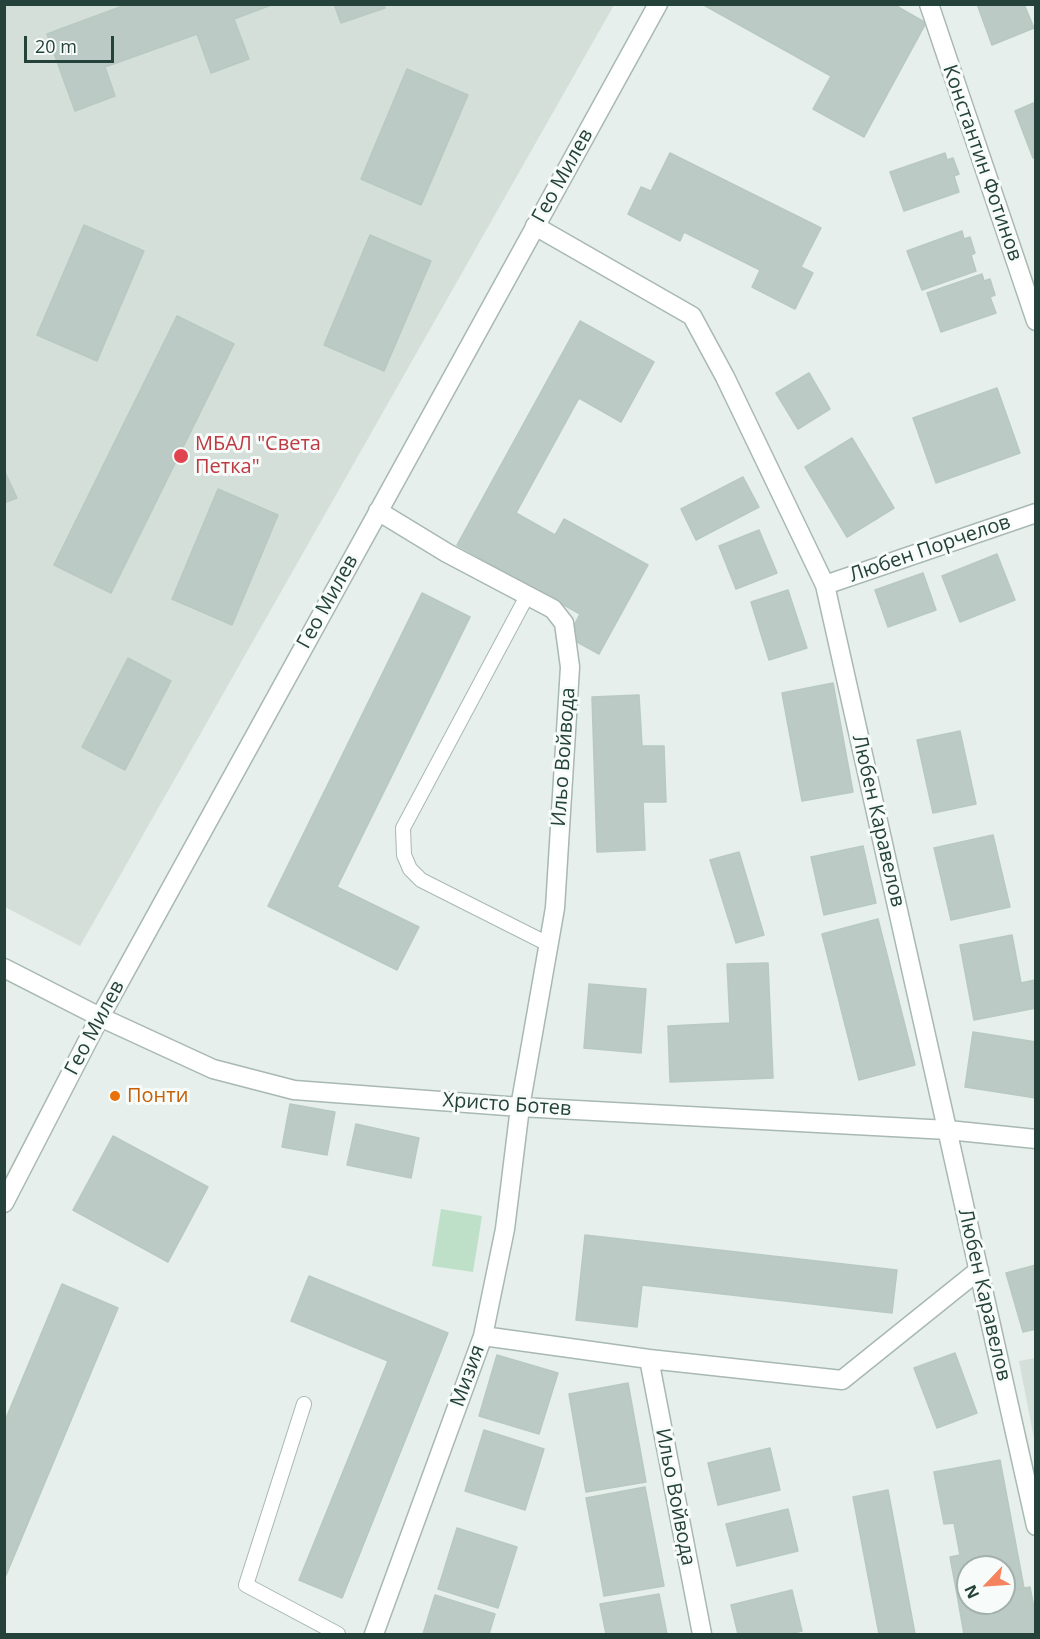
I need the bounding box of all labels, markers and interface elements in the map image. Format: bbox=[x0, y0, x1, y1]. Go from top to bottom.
scale bar bbox=[27, 24, 117, 62]
text: 20 m bbox=[35, 34, 77, 58]
street label: Константин Фотинов bbox=[937, 62, 1027, 264]
street label: Гео Милев bbox=[527, 125, 599, 227]
place label: МБАЛ "Света Петка" bbox=[195, 432, 321, 479]
marker: МБАЛ "Света Петка" bbox=[172, 447, 190, 465]
street label: Любен Порчелов bbox=[846, 510, 1014, 588]
street label: Гео Милев bbox=[292, 551, 364, 653]
street label: Ильо Войвода bbox=[547, 687, 581, 827]
street label: Любен Каравелов bbox=[847, 733, 909, 909]
street label: Гео Милев bbox=[60, 977, 130, 1079]
place label: Понти bbox=[127, 1084, 188, 1108]
marker: Понти bbox=[108, 1089, 122, 1103]
street label: Христо Ботев bbox=[442, 1089, 572, 1121]
street label: Любен Каравелов bbox=[953, 1207, 1015, 1383]
street label: Мизия bbox=[446, 1342, 490, 1410]
street label: Ильо Войвода bbox=[650, 1426, 700, 1568]
north arrow bbox=[956, 1555, 1016, 1615]
text: N bbox=[959, 1581, 984, 1602]

